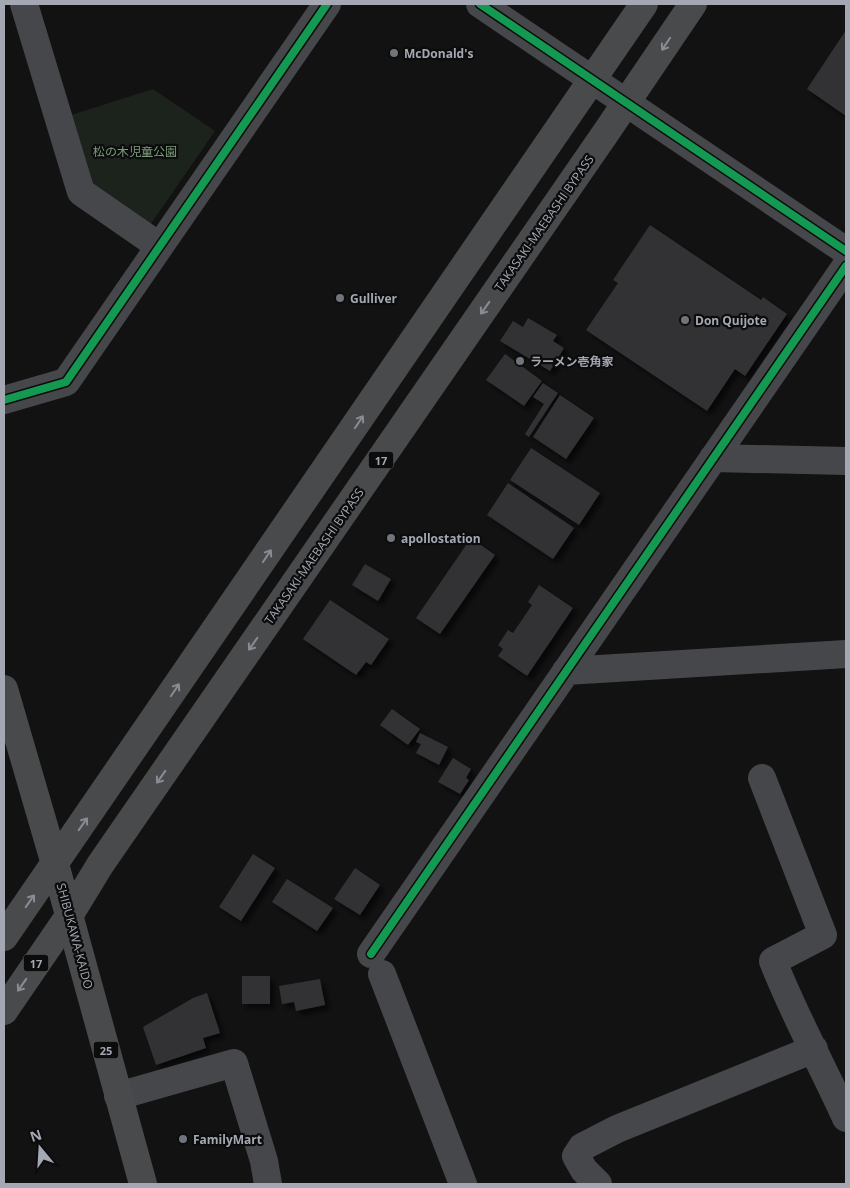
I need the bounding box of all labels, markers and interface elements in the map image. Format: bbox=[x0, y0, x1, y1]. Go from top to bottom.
one-way arrow bbox=[661, 37, 671, 51]
place label: McDonald's bbox=[404, 45, 473, 62]
marker: McDonald's bbox=[388, 47, 400, 59]
park label: 松の木児童公園 bbox=[93, 143, 177, 160]
street label: TAKASAKI-MAEBASHI BYPASS bbox=[490, 152, 598, 294]
place label: Gulliver bbox=[350, 290, 397, 307]
marker: Gulliver bbox=[334, 292, 346, 304]
one-way arrow bbox=[480, 301, 490, 315]
place label: Don Quijote bbox=[695, 312, 767, 329]
marker: Don Quijote bbox=[679, 314, 691, 326]
place label: ラーメン壱角家 bbox=[530, 353, 614, 370]
marker: ラーメン壱角家 bbox=[514, 355, 526, 367]
one-way arrow bbox=[354, 415, 364, 429]
road number: 17 bbox=[368, 452, 394, 468]
street label: TAKASAKI-MAEBASHI BYPASS bbox=[260, 485, 368, 627]
place label: apollostation bbox=[401, 530, 481, 547]
marker: apollostation bbox=[385, 532, 397, 544]
one-way arrow bbox=[262, 549, 272, 563]
one-way arrow bbox=[248, 636, 258, 650]
one-way arrow bbox=[170, 683, 180, 697]
one-way arrow bbox=[156, 770, 166, 784]
one-way arrow bbox=[78, 817, 88, 831]
street label: SHIBUKAWA-KAIDO bbox=[53, 881, 97, 991]
one-way arrow bbox=[25, 894, 35, 908]
road number: 17 bbox=[24, 954, 48, 971]
one-way arrow bbox=[17, 978, 27, 992]
road number: 25 bbox=[94, 1042, 118, 1058]
north arrow bbox=[15, 1123, 65, 1173]
text: N bbox=[27, 1124, 44, 1146]
place label: FamilyMart bbox=[193, 1131, 262, 1148]
marker: FamilyMart bbox=[177, 1133, 189, 1145]

